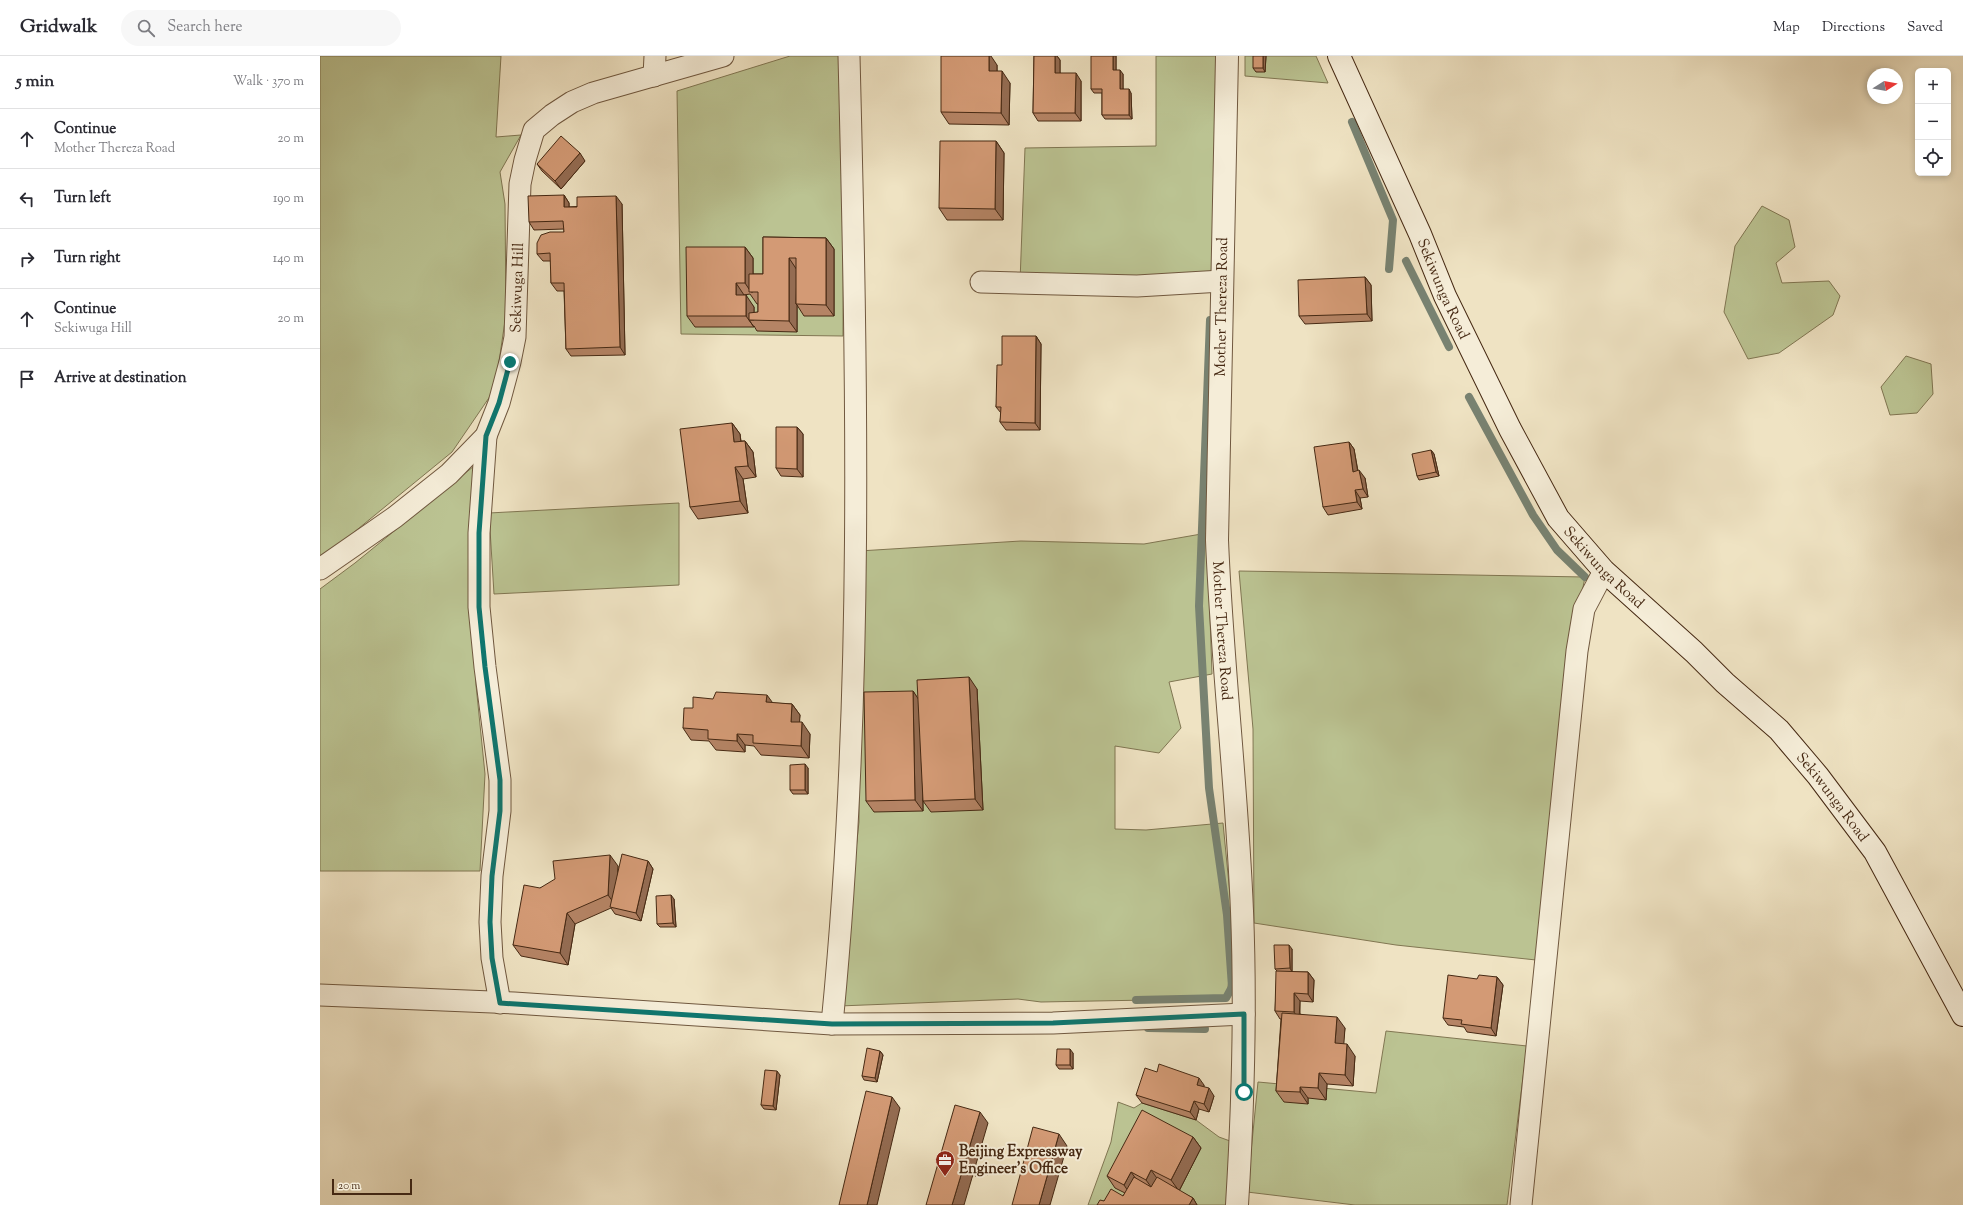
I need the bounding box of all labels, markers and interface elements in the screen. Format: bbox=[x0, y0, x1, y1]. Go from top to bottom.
search box bbox=[121, 10, 401, 46]
text: Gridwalk bbox=[20, 14, 97, 41]
icon: search bbox=[135, 17, 157, 39]
text: Search here bbox=[167, 17, 243, 38]
text: Map bbox=[1773, 18, 1800, 38]
text: Directions bbox=[1822, 18, 1885, 38]
text: Saved bbox=[1907, 18, 1943, 38]
north arrow bbox=[1867, 68, 1903, 104]
map controls bbox=[1915, 68, 1951, 176]
button: + bbox=[1915, 68, 1951, 104]
text: 5 min bbox=[16, 70, 54, 94]
text: Walk · 370 m bbox=[233, 73, 304, 91]
button: − bbox=[1915, 104, 1951, 140]
text: Continue bbox=[54, 119, 116, 140]
icon: ahead bbox=[16, 128, 38, 150]
text: 20 m bbox=[278, 130, 304, 148]
text: Mother Thereza Road bbox=[54, 140, 175, 158]
button: locate bbox=[1915, 140, 1951, 176]
icon: left bbox=[16, 188, 38, 210]
text: Turn left bbox=[54, 188, 111, 209]
text: 190 m bbox=[273, 190, 304, 208]
street label: Sekiwunga Road bbox=[1411, 236, 1474, 344]
street label: Mother Thereza Road bbox=[1211, 237, 1234, 377]
street label: Sekiwuga Hill bbox=[506, 242, 530, 333]
icon: right bbox=[16, 248, 38, 270]
text: Turn right bbox=[54, 248, 120, 269]
text: 140 m bbox=[273, 250, 304, 268]
text: Continue bbox=[54, 299, 116, 320]
icon: ahead bbox=[16, 308, 38, 330]
text: 20 m bbox=[278, 310, 304, 328]
text: Sekiwuga Hill bbox=[54, 320, 132, 338]
route end bbox=[501, 353, 519, 371]
icon: arrive bbox=[16, 368, 38, 390]
text: Arrive at destination bbox=[54, 368, 187, 389]
street label: Sekiwunga Road bbox=[1558, 522, 1649, 615]
street label: Mother Thereza Road bbox=[1206, 561, 1236, 702]
street label: Sekiwunga Road bbox=[1790, 748, 1873, 847]
route start bbox=[1235, 1083, 1253, 1101]
place label: Beijing Expressway Engineer's Office bbox=[959, 1142, 1083, 1180]
office icon: Beijing Expressway Engineer's Office bbox=[934, 1149, 956, 1177]
scale bar bbox=[332, 1177, 412, 1196]
text: 20 m bbox=[338, 1178, 360, 1194]

